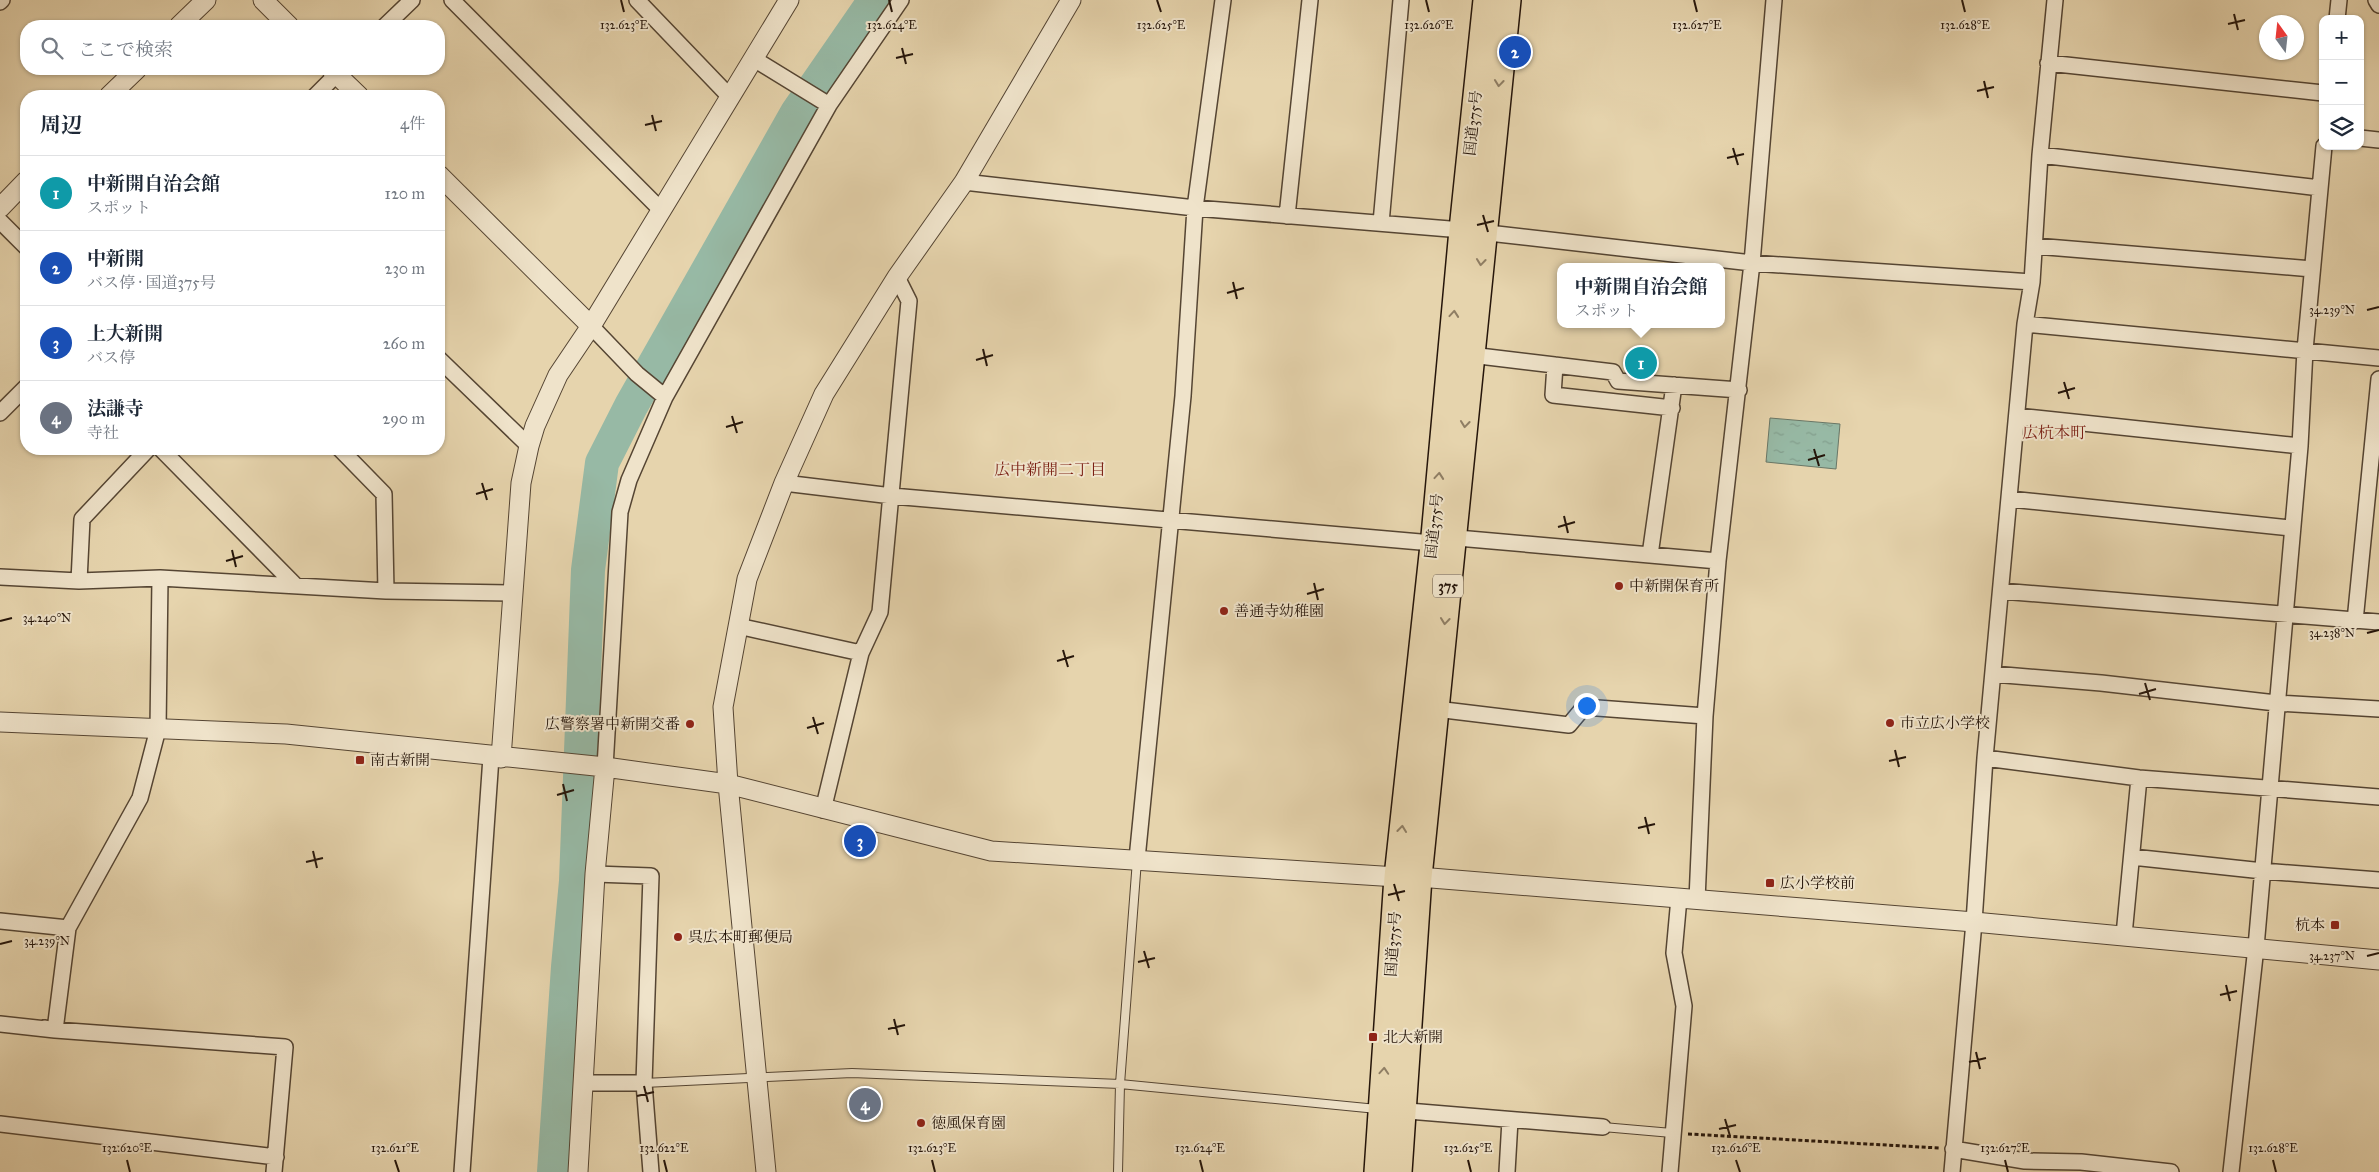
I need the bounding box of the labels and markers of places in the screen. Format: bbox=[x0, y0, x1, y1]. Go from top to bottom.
pin: 2 bbox=[1499, 33, 1531, 71]
pin: 1 bbox=[1625, 344, 1657, 382]
place label: 中新開保育所 bbox=[1629, 577, 1719, 595]
marker: 中新開保育所 bbox=[1613, 580, 1625, 592]
place label: 善通寺幼稚園 bbox=[1234, 602, 1324, 620]
marker: 善通寺幼稚園 bbox=[1218, 605, 1230, 617]
place label: 市立広小学校 bbox=[1900, 714, 1990, 732]
place label: 広警察署中新開交番 bbox=[545, 715, 680, 733]
marker: 市立広小学校 bbox=[1884, 717, 1896, 729]
marker: 広警察署中新開交番 bbox=[684, 718, 696, 730]
place label: 南古新開 bbox=[370, 751, 430, 769]
marker: 南古新開 bbox=[354, 754, 366, 766]
pin: 3 bbox=[844, 822, 876, 860]
place label: 広小学校前 bbox=[1780, 874, 1855, 892]
marker: 広小学校前 bbox=[1764, 877, 1776, 889]
place label: 杭本 bbox=[2295, 916, 2325, 934]
marker: 杭本 bbox=[2329, 919, 2341, 931]
place label: 呉広本町郵便局 bbox=[688, 928, 793, 946]
marker: 呉広本町郵便局 bbox=[672, 931, 684, 943]
place label: 北大新開 bbox=[1383, 1028, 1443, 1046]
marker: 北大新開 bbox=[1367, 1031, 1379, 1043]
pin: 4 bbox=[849, 1085, 881, 1123]
place label: 徳風保育園 bbox=[931, 1114, 1006, 1132]
marker: 徳風保育園 bbox=[915, 1117, 927, 1129]

